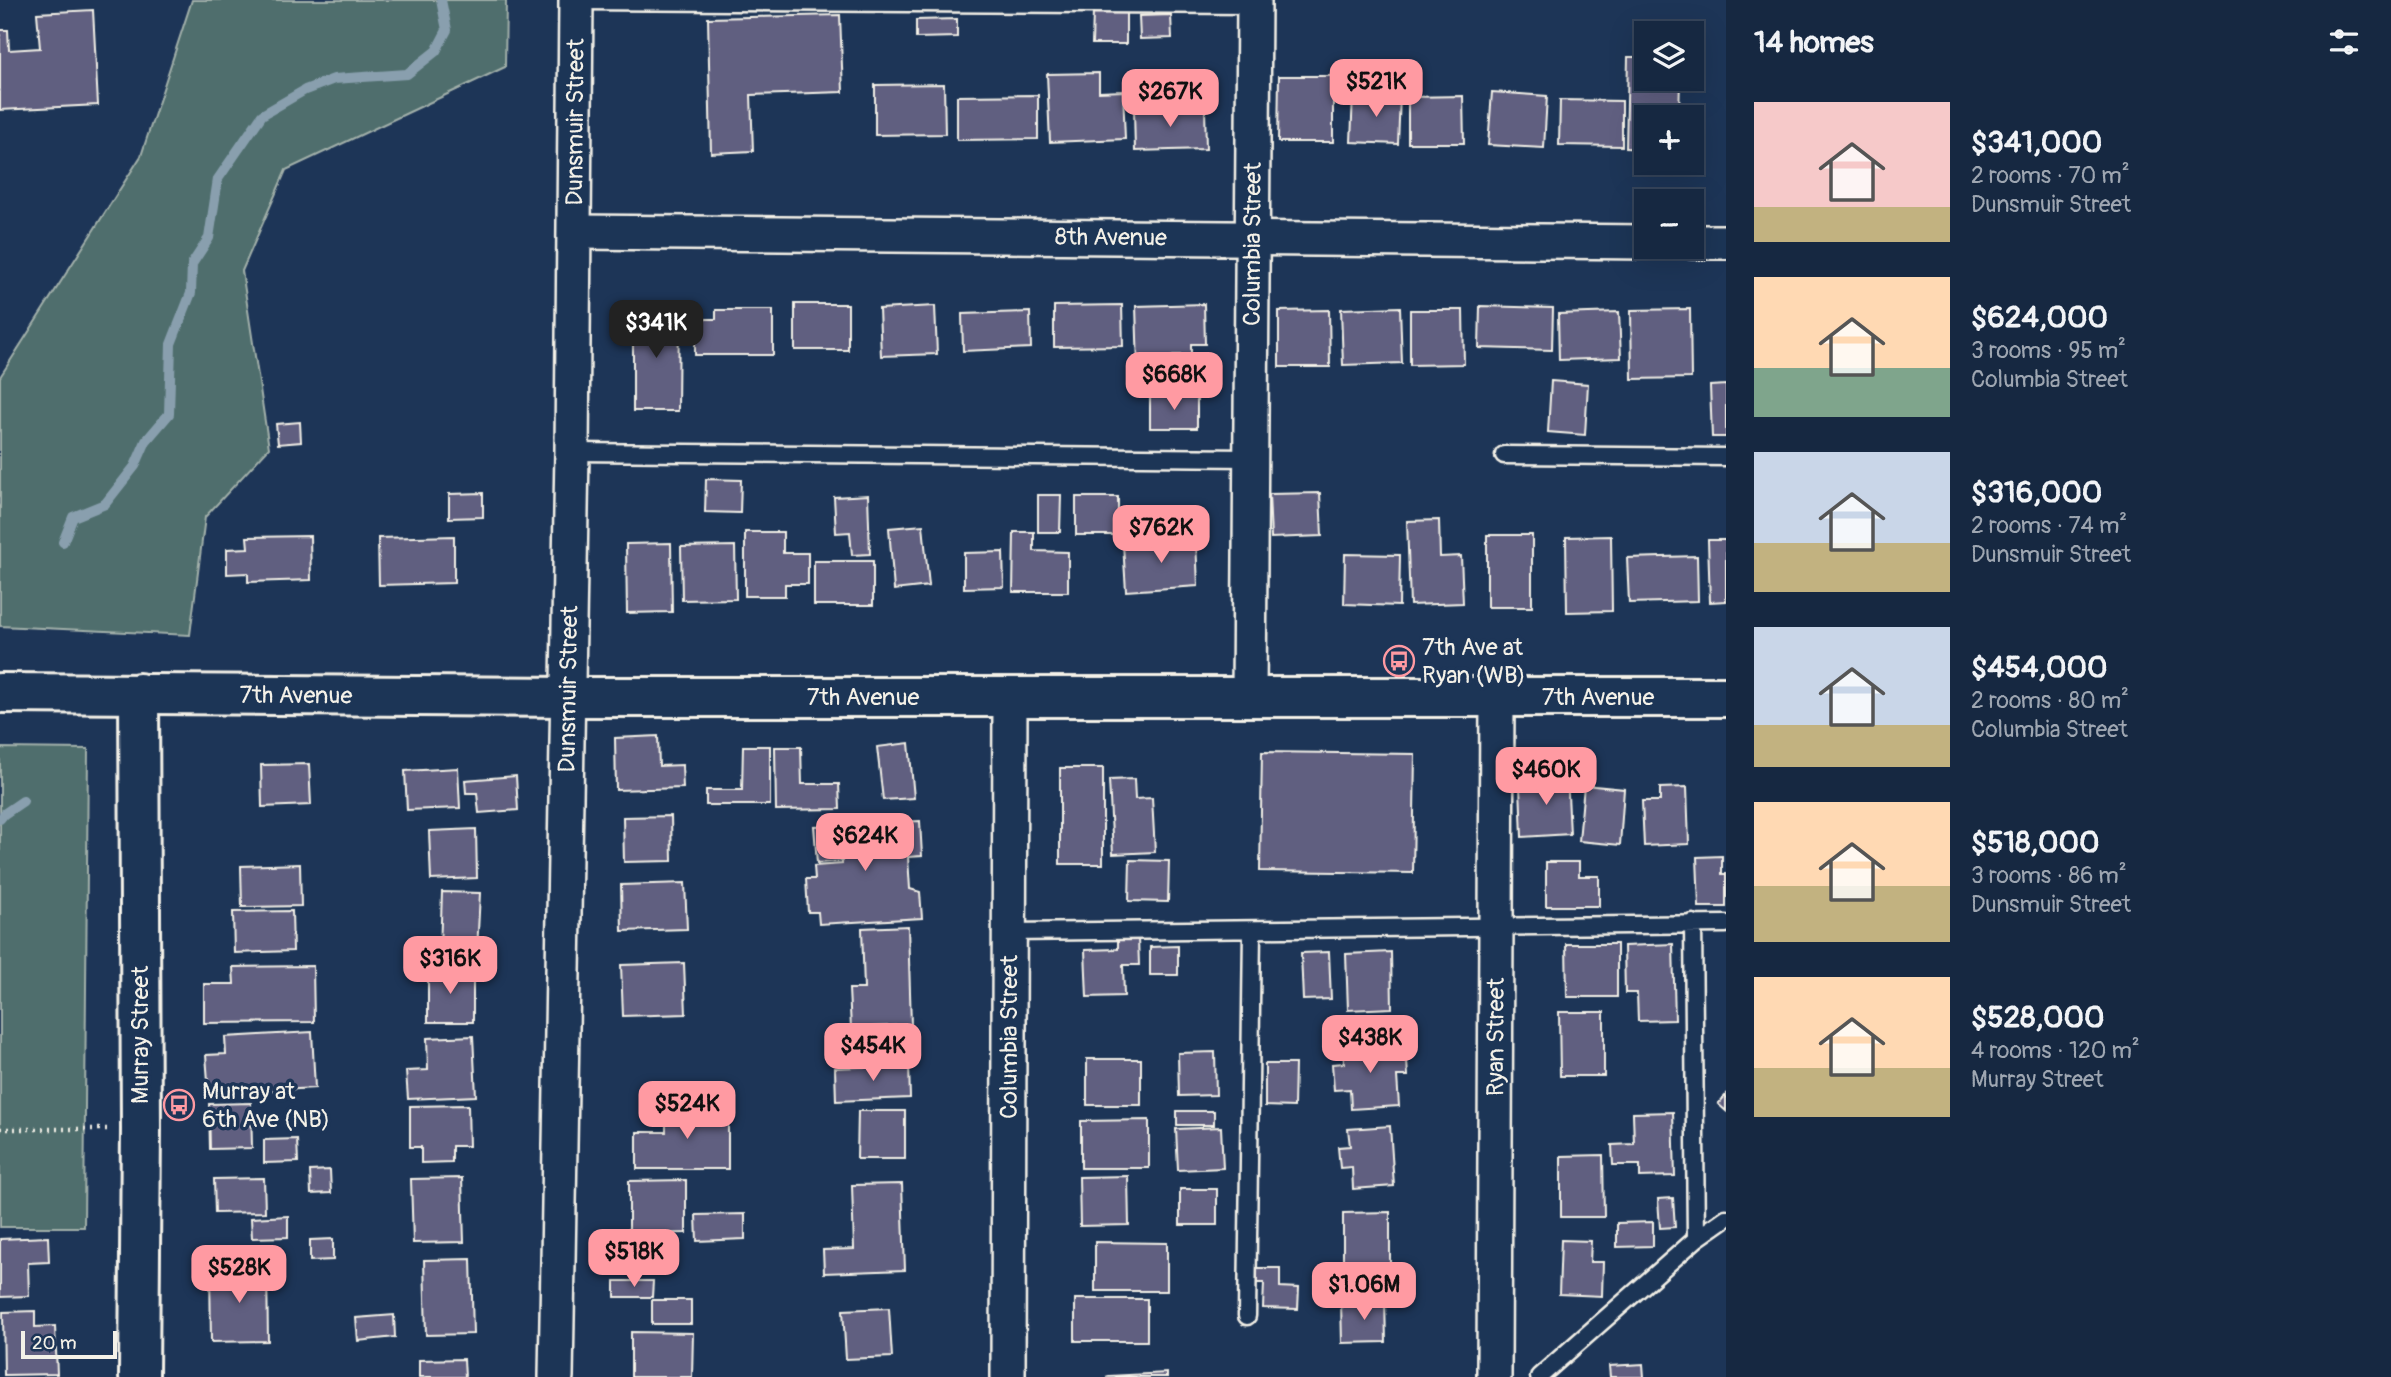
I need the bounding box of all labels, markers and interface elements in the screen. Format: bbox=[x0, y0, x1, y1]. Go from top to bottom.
map controls bbox=[1634, 21, 1704, 259]
button: layers bbox=[1634, 21, 1704, 91]
icon: filters bbox=[2325, 23, 2363, 61]
text: 14 homes bbox=[1754, 24, 1874, 61]
street label: Dunsmuir Street bbox=[560, 38, 590, 206]
pin: $521K bbox=[1327, 60, 1425, 119]
text: $521K bbox=[1346, 67, 1406, 96]
pin: $267K bbox=[1121, 69, 1219, 129]
text: $267K bbox=[1138, 77, 1202, 106]
button: + bbox=[1634, 105, 1704, 175]
text: $341,000 bbox=[1971, 124, 2102, 161]
icon: home bbox=[1810, 130, 1894, 214]
text: 2 rooms · 70 m² bbox=[1971, 161, 2130, 190]
street label: Columbia Street bbox=[1237, 162, 1267, 326]
button: − bbox=[1634, 189, 1704, 259]
text: Dunsmuir Street bbox=[1971, 190, 2131, 219]
street label: 8th Avenue bbox=[1055, 222, 1167, 252]
text: $624,000 bbox=[1971, 299, 2108, 336]
pin: $341K bbox=[607, 300, 705, 360]
icon: home bbox=[1810, 305, 1894, 389]
text: $341K bbox=[625, 308, 687, 337]
text: 3 rooms · 95 m² bbox=[1971, 336, 2126, 365]
pin: $668K bbox=[1125, 352, 1223, 412]
text: $668K bbox=[1142, 360, 1206, 389]
text: Columbia Street bbox=[1971, 365, 2128, 394]
text: $316,000 bbox=[1971, 474, 2102, 511]
icon: home bbox=[1810, 480, 1894, 564]
pin: $762K bbox=[1112, 505, 1210, 565]
text: 2 rooms · 74 m² bbox=[1971, 511, 2127, 540]
text: $762K bbox=[1129, 513, 1193, 542]
text: Dunsmuir Street bbox=[1971, 540, 2131, 569]
street label: Dunsmuir Street bbox=[552, 605, 584, 773]
place label: 7th Ave at Ryan (WB) bbox=[1422, 633, 1526, 690]
bus stop icon: 7th Ave at Ryan (WB) bbox=[1382, 644, 1416, 678]
text: $454,000 bbox=[1971, 649, 2107, 686]
icon: home bbox=[1810, 655, 1894, 739]
street label: 7th Avenue bbox=[240, 680, 353, 710]
street label: 7th Avenue bbox=[807, 683, 919, 712]
street label: 7th Avenue bbox=[1542, 683, 1654, 712]
text: 2 rooms · 80 m² bbox=[1971, 686, 2129, 715]
text: Columbia Street bbox=[1971, 715, 2128, 744]
pin: $460K bbox=[1497, 748, 1595, 807]
text: $460K bbox=[1512, 755, 1580, 784]
pin: $624K bbox=[816, 814, 914, 873]
text: $624K bbox=[832, 821, 898, 850]
text: $518,000 bbox=[1971, 824, 2099, 861]
icon: home bbox=[1810, 830, 1894, 914]
text: 3 rooms · 86 m² bbox=[1971, 861, 2127, 890]
text: Dunsmuir Street bbox=[1971, 890, 2131, 919]
pin: $316K bbox=[401, 936, 499, 996]
text: $316K bbox=[419, 944, 481, 973]
street label: Columbia Street bbox=[994, 955, 1024, 1119]
street label: Murray Street bbox=[126, 966, 155, 1104]
street label: Ryan Street bbox=[1481, 977, 1510, 1096]
text: $528,000 bbox=[1971, 999, 2105, 1036]
icon: home bbox=[1810, 1005, 1894, 1089]
pin: $438K bbox=[1321, 1016, 1419, 1075]
text: $438K bbox=[1338, 1023, 1402, 1052]
pin: $454K bbox=[824, 1024, 922, 1083]
text: $454K bbox=[840, 1031, 906, 1060]
text: 4 rooms · 120 m² bbox=[1971, 1036, 2140, 1065]
text: Murray Street bbox=[1971, 1065, 2103, 1094]
place label: Murray at 6th Ave (NB) bbox=[202, 1077, 330, 1134]
pin: $524K bbox=[638, 1082, 736, 1141]
bus stop icon: Murray at 6th Ave (NB) bbox=[162, 1088, 196, 1122]
text: $524K bbox=[655, 1089, 720, 1118]
pin: $518K bbox=[585, 1230, 683, 1289]
text: $518K bbox=[604, 1237, 664, 1266]
pin: $528K bbox=[190, 1246, 288, 1305]
text: $528K bbox=[207, 1253, 271, 1282]
pin: $1.06M bbox=[1307, 1262, 1421, 1322]
text: $1.06M bbox=[1328, 1270, 1400, 1299]
scale bar bbox=[21, 1328, 117, 1360]
text: 20 m bbox=[32, 1331, 77, 1355]

